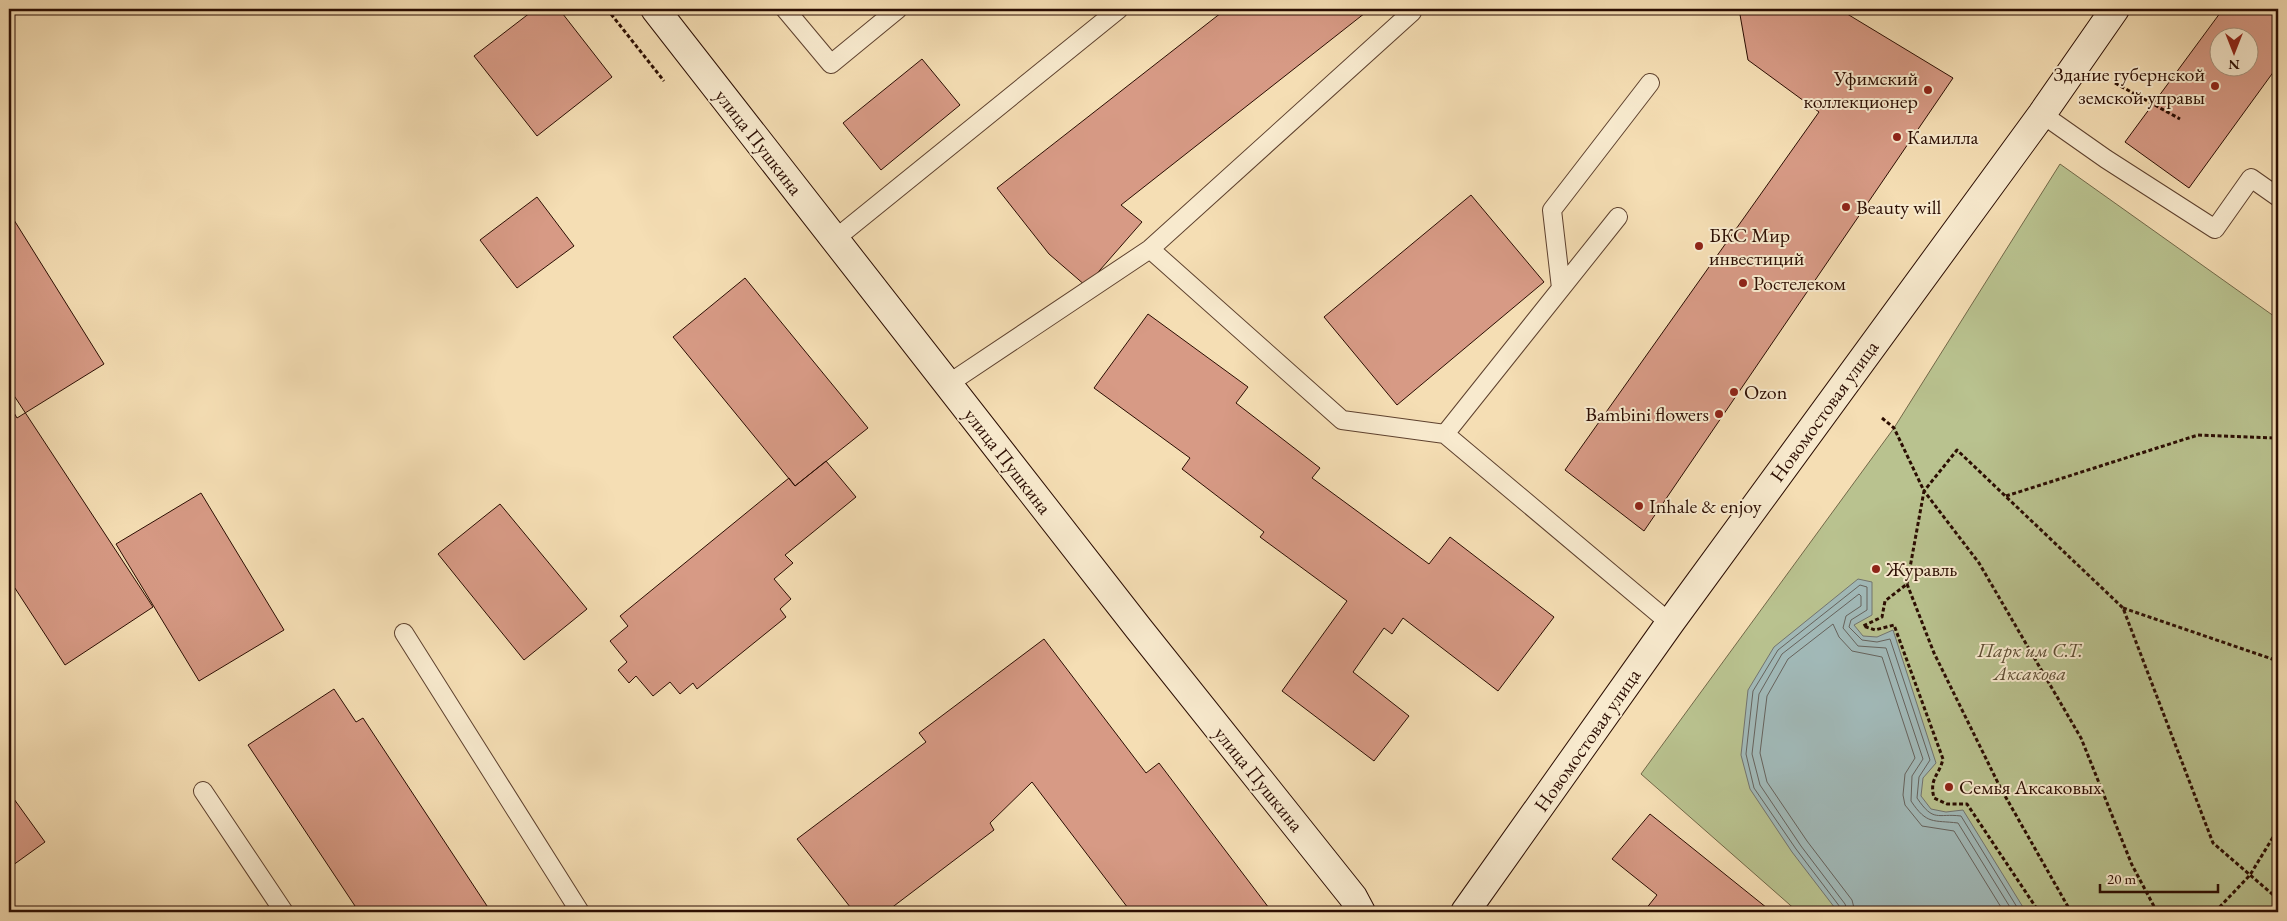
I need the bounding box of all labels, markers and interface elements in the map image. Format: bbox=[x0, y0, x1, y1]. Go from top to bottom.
north arrow bbox=[2210, 28, 2260, 78]
text: N bbox=[2228, 56, 2240, 74]
place label: Здание губернской земской управы bbox=[2054, 61, 2205, 110]
place label: Уфимский коллекционер bbox=[1804, 65, 1918, 114]
marker: Здание губернской земской управы bbox=[2209, 80, 2221, 92]
street label: улица Пушкина bbox=[709, 83, 809, 201]
marker: Уфимский коллекционер bbox=[1922, 84, 1934, 96]
place label: Камилла bbox=[1907, 124, 1979, 150]
marker: Камилла bbox=[1891, 131, 1903, 143]
place label: Beauty will bbox=[1856, 194, 1942, 220]
marker: Beauty will bbox=[1840, 201, 1852, 213]
place label: БКС Мир инвестиций bbox=[1709, 222, 1805, 271]
marker: БКС Мир инвестиций bbox=[1693, 240, 1705, 252]
place label: Ростелеком bbox=[1753, 270, 1846, 296]
marker: Ростелеком bbox=[1737, 277, 1749, 289]
street label: Новомостовая улица bbox=[1764, 335, 1884, 487]
place label: Ozon bbox=[1744, 379, 1788, 405]
marker: Ozon bbox=[1728, 386, 1740, 398]
place label: Bambini flowers bbox=[1585, 401, 1709, 427]
street label: улица Пушкина bbox=[958, 402, 1058, 520]
marker: Bambini flowers bbox=[1713, 408, 1725, 420]
place label: Inhale & enjoy bbox=[1649, 493, 1762, 519]
marker: Inhale & enjoy bbox=[1633, 500, 1645, 512]
place label: Журавль bbox=[1885, 556, 1957, 582]
marker: Журавль bbox=[1870, 563, 1882, 575]
park label: Парк им С.Т. Аксакова bbox=[1976, 637, 2083, 686]
street label: Новомостовая улица bbox=[1528, 663, 1646, 817]
street label: улица Пушкина bbox=[1208, 721, 1310, 837]
place label: Семья Аксаковых bbox=[1959, 774, 2102, 800]
marker: Семья Аксаковых bbox=[1943, 781, 1955, 793]
scale bar bbox=[2100, 861, 2217, 893]
text: 20 m bbox=[2107, 869, 2136, 888]

